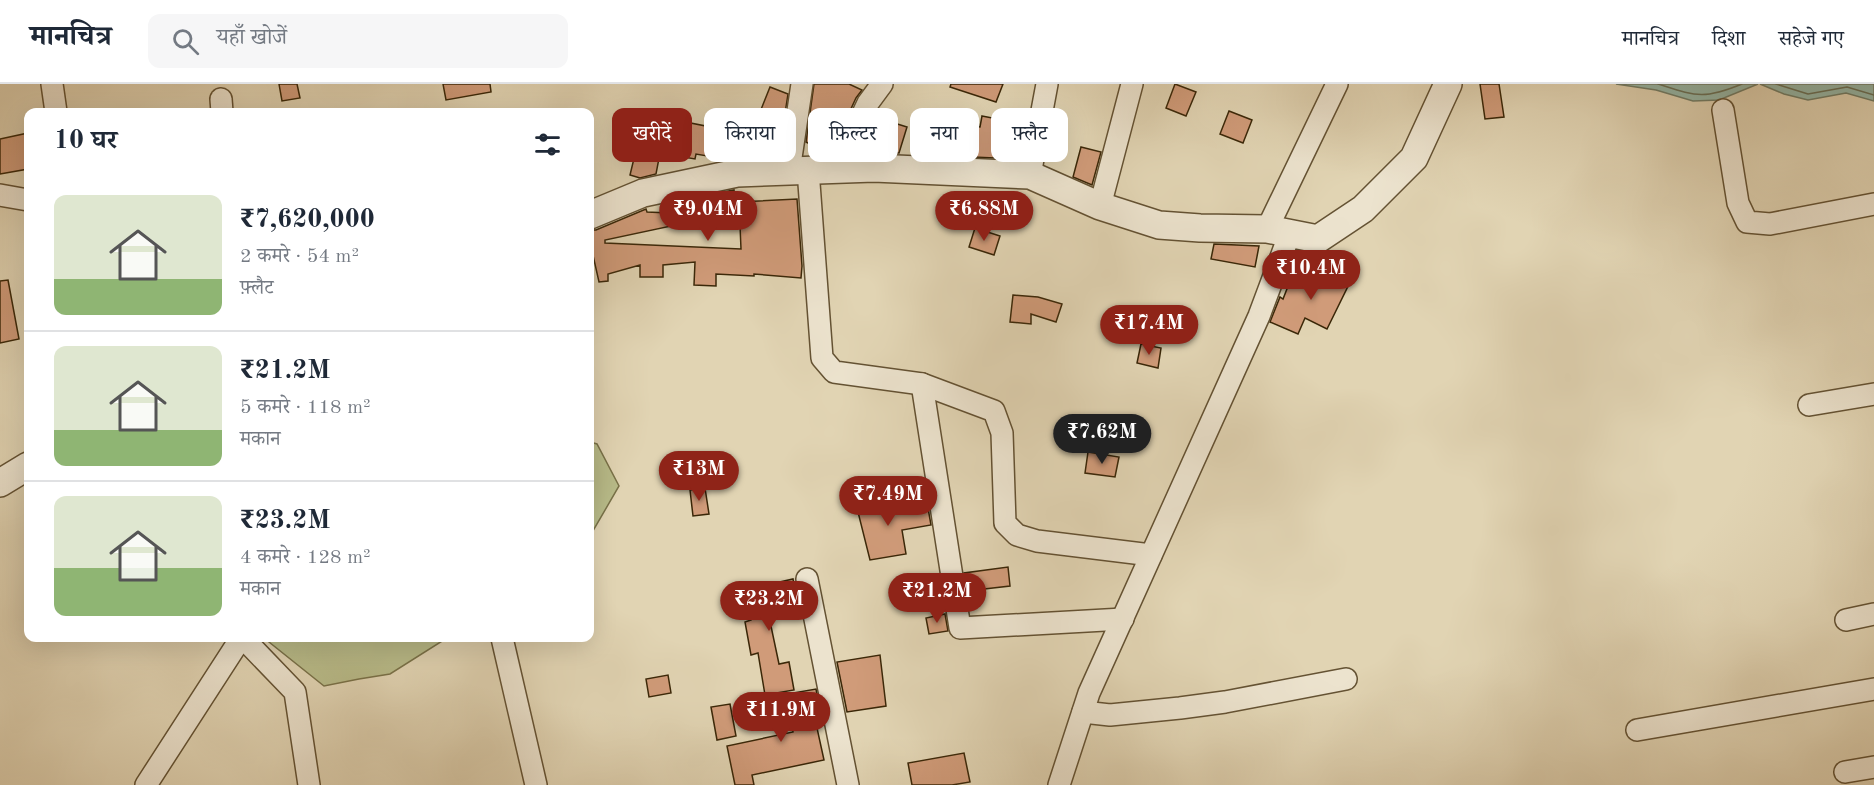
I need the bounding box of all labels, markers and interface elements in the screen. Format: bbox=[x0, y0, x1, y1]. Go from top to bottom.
search box bbox=[148, 14, 568, 68]
text: मानचित्र bbox=[30, 24, 112, 52]
icon: search bbox=[169, 25, 202, 58]
text: यहाँ खोजें bbox=[217, 27, 287, 49]
text: मानचित्र bbox=[1622, 29, 1679, 50]
text: दिशा bbox=[1712, 29, 1745, 50]
text: सहेजे गए bbox=[1778, 29, 1844, 50]
chip: खरीदें bbox=[612, 108, 692, 162]
chip: किराया bbox=[704, 108, 796, 162]
chip: फ़िल्टर bbox=[808, 108, 898, 162]
chip: नया bbox=[910, 108, 979, 162]
chip: फ़्लैट bbox=[991, 108, 1068, 162]
text: 10 घर bbox=[54, 128, 117, 154]
icon: filters bbox=[531, 128, 564, 161]
pin: ₹9.04M bbox=[659, 191, 757, 242]
pin: ₹6.88M bbox=[935, 191, 1033, 242]
text: ₹9.04M bbox=[673, 200, 743, 220]
text: ₹6.88M bbox=[949, 200, 1019, 220]
text: ₹7,620,000 bbox=[240, 207, 375, 233]
icon: home bbox=[102, 219, 174, 291]
text: 2 कमरे · 54 m² bbox=[240, 247, 359, 267]
pin: ₹10.4M bbox=[1262, 250, 1360, 301]
text: ₹10.4M bbox=[1276, 259, 1346, 279]
text: फ़्लैट bbox=[240, 279, 273, 299]
pin: ₹17.4M bbox=[1100, 305, 1198, 356]
text: ₹17.4M bbox=[1114, 314, 1184, 334]
text: ₹21.2M bbox=[240, 358, 330, 384]
icon: home bbox=[102, 370, 174, 442]
text: 5 कमरे · 118 m² bbox=[240, 398, 371, 418]
pin: ₹7.62M bbox=[1053, 414, 1151, 465]
text: ₹7.62M bbox=[1067, 423, 1137, 443]
text: मकान bbox=[240, 430, 281, 450]
pin: ₹13M bbox=[663, 451, 735, 502]
text: ₹13M bbox=[673, 460, 725, 480]
pin: ₹7.49M bbox=[839, 476, 937, 527]
text: ₹7.49M bbox=[853, 485, 923, 505]
text: ₹23.2M bbox=[240, 508, 330, 534]
icon: home bbox=[102, 520, 174, 592]
text: 4 कमरे · 128 m² bbox=[240, 548, 371, 568]
pin: ₹21.2M bbox=[888, 573, 986, 624]
text: मकान bbox=[240, 580, 281, 600]
pin: ₹23.2M bbox=[720, 581, 818, 632]
text: ₹21.2M bbox=[902, 582, 972, 602]
text: ₹23.2M bbox=[734, 590, 804, 610]
pin: ₹11.9M bbox=[732, 692, 830, 743]
text: ₹11.9M bbox=[746, 701, 816, 721]

